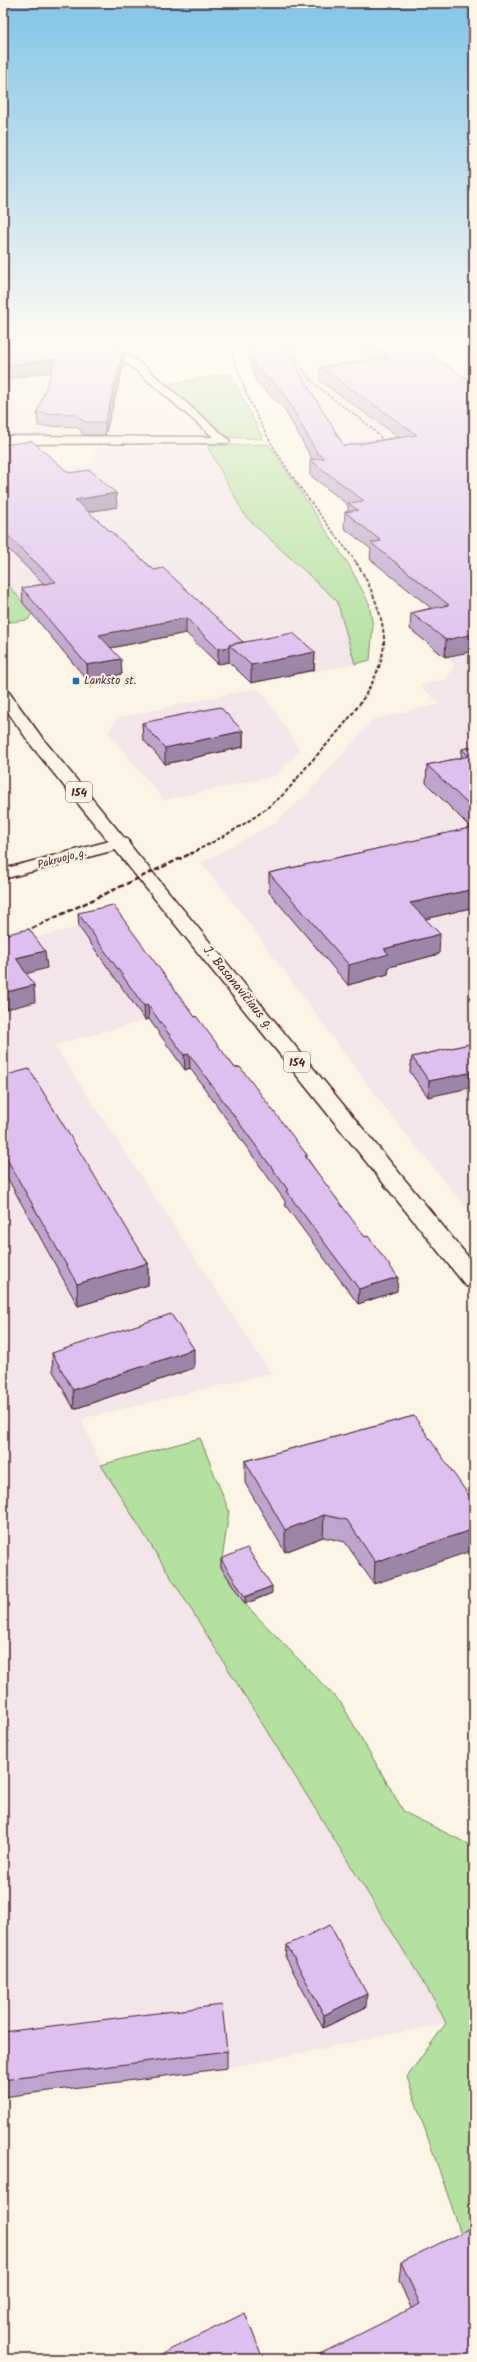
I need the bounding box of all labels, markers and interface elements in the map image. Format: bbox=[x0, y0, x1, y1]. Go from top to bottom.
place label: Lanksto st. bbox=[84, 672, 136, 690]
marker: Lanksto st. bbox=[71, 676, 81, 686]
road number: 154 bbox=[66, 782, 92, 802]
street label: Pakruojo g. bbox=[35, 844, 89, 874]
street label: J. Basanavičiaus g. bbox=[197, 941, 279, 1035]
road number: 154 bbox=[284, 1052, 310, 1072]

